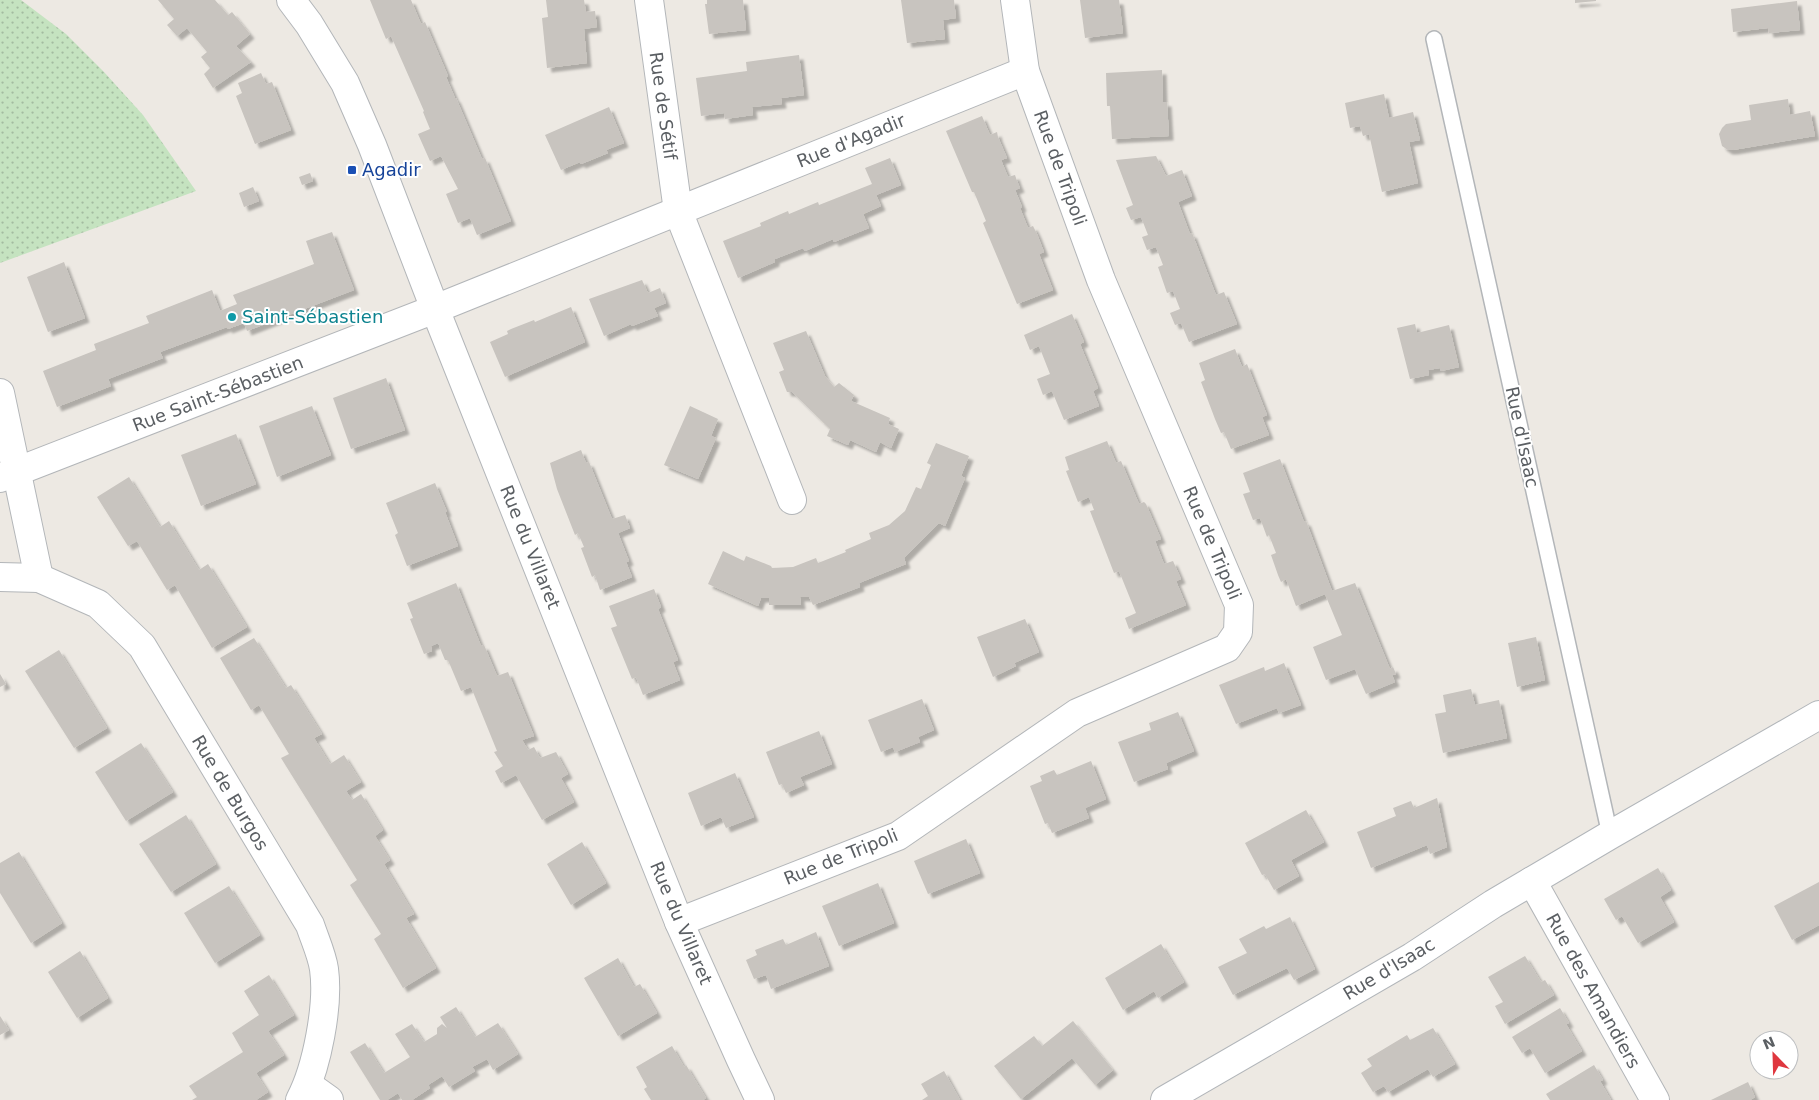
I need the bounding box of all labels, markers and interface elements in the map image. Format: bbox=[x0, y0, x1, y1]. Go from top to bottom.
street label: Rue de Sétif bbox=[646, 50, 682, 162]
street label: Rue de Tripoli bbox=[1030, 107, 1091, 228]
street label: Rue d'Agadir bbox=[794, 109, 909, 172]
place label: Agadir bbox=[362, 159, 421, 180]
marker: Agadir bbox=[346, 164, 358, 176]
place label: Saint-Sébastien bbox=[242, 306, 383, 327]
marker: Saint-Sébastien bbox=[226, 311, 238, 323]
street label: Rue Saint-Sébastien bbox=[129, 351, 306, 436]
street label: Rue d'Isaac bbox=[1502, 384, 1543, 489]
street label: Rue du Villaret bbox=[496, 482, 565, 612]
street label: Rue de Tripoli bbox=[1179, 483, 1246, 603]
street label: Rue de Burgos bbox=[188, 731, 273, 854]
street label: Rue de Tripoli bbox=[781, 824, 901, 889]
street label: Rue du Villaret bbox=[646, 858, 717, 987]
street label: Rue des Amandiers bbox=[1542, 910, 1645, 1072]
street label: Rue d'Isaac bbox=[1339, 933, 1438, 1004]
north arrow bbox=[1749, 1030, 1799, 1080]
text: N bbox=[1760, 1033, 1777, 1053]

